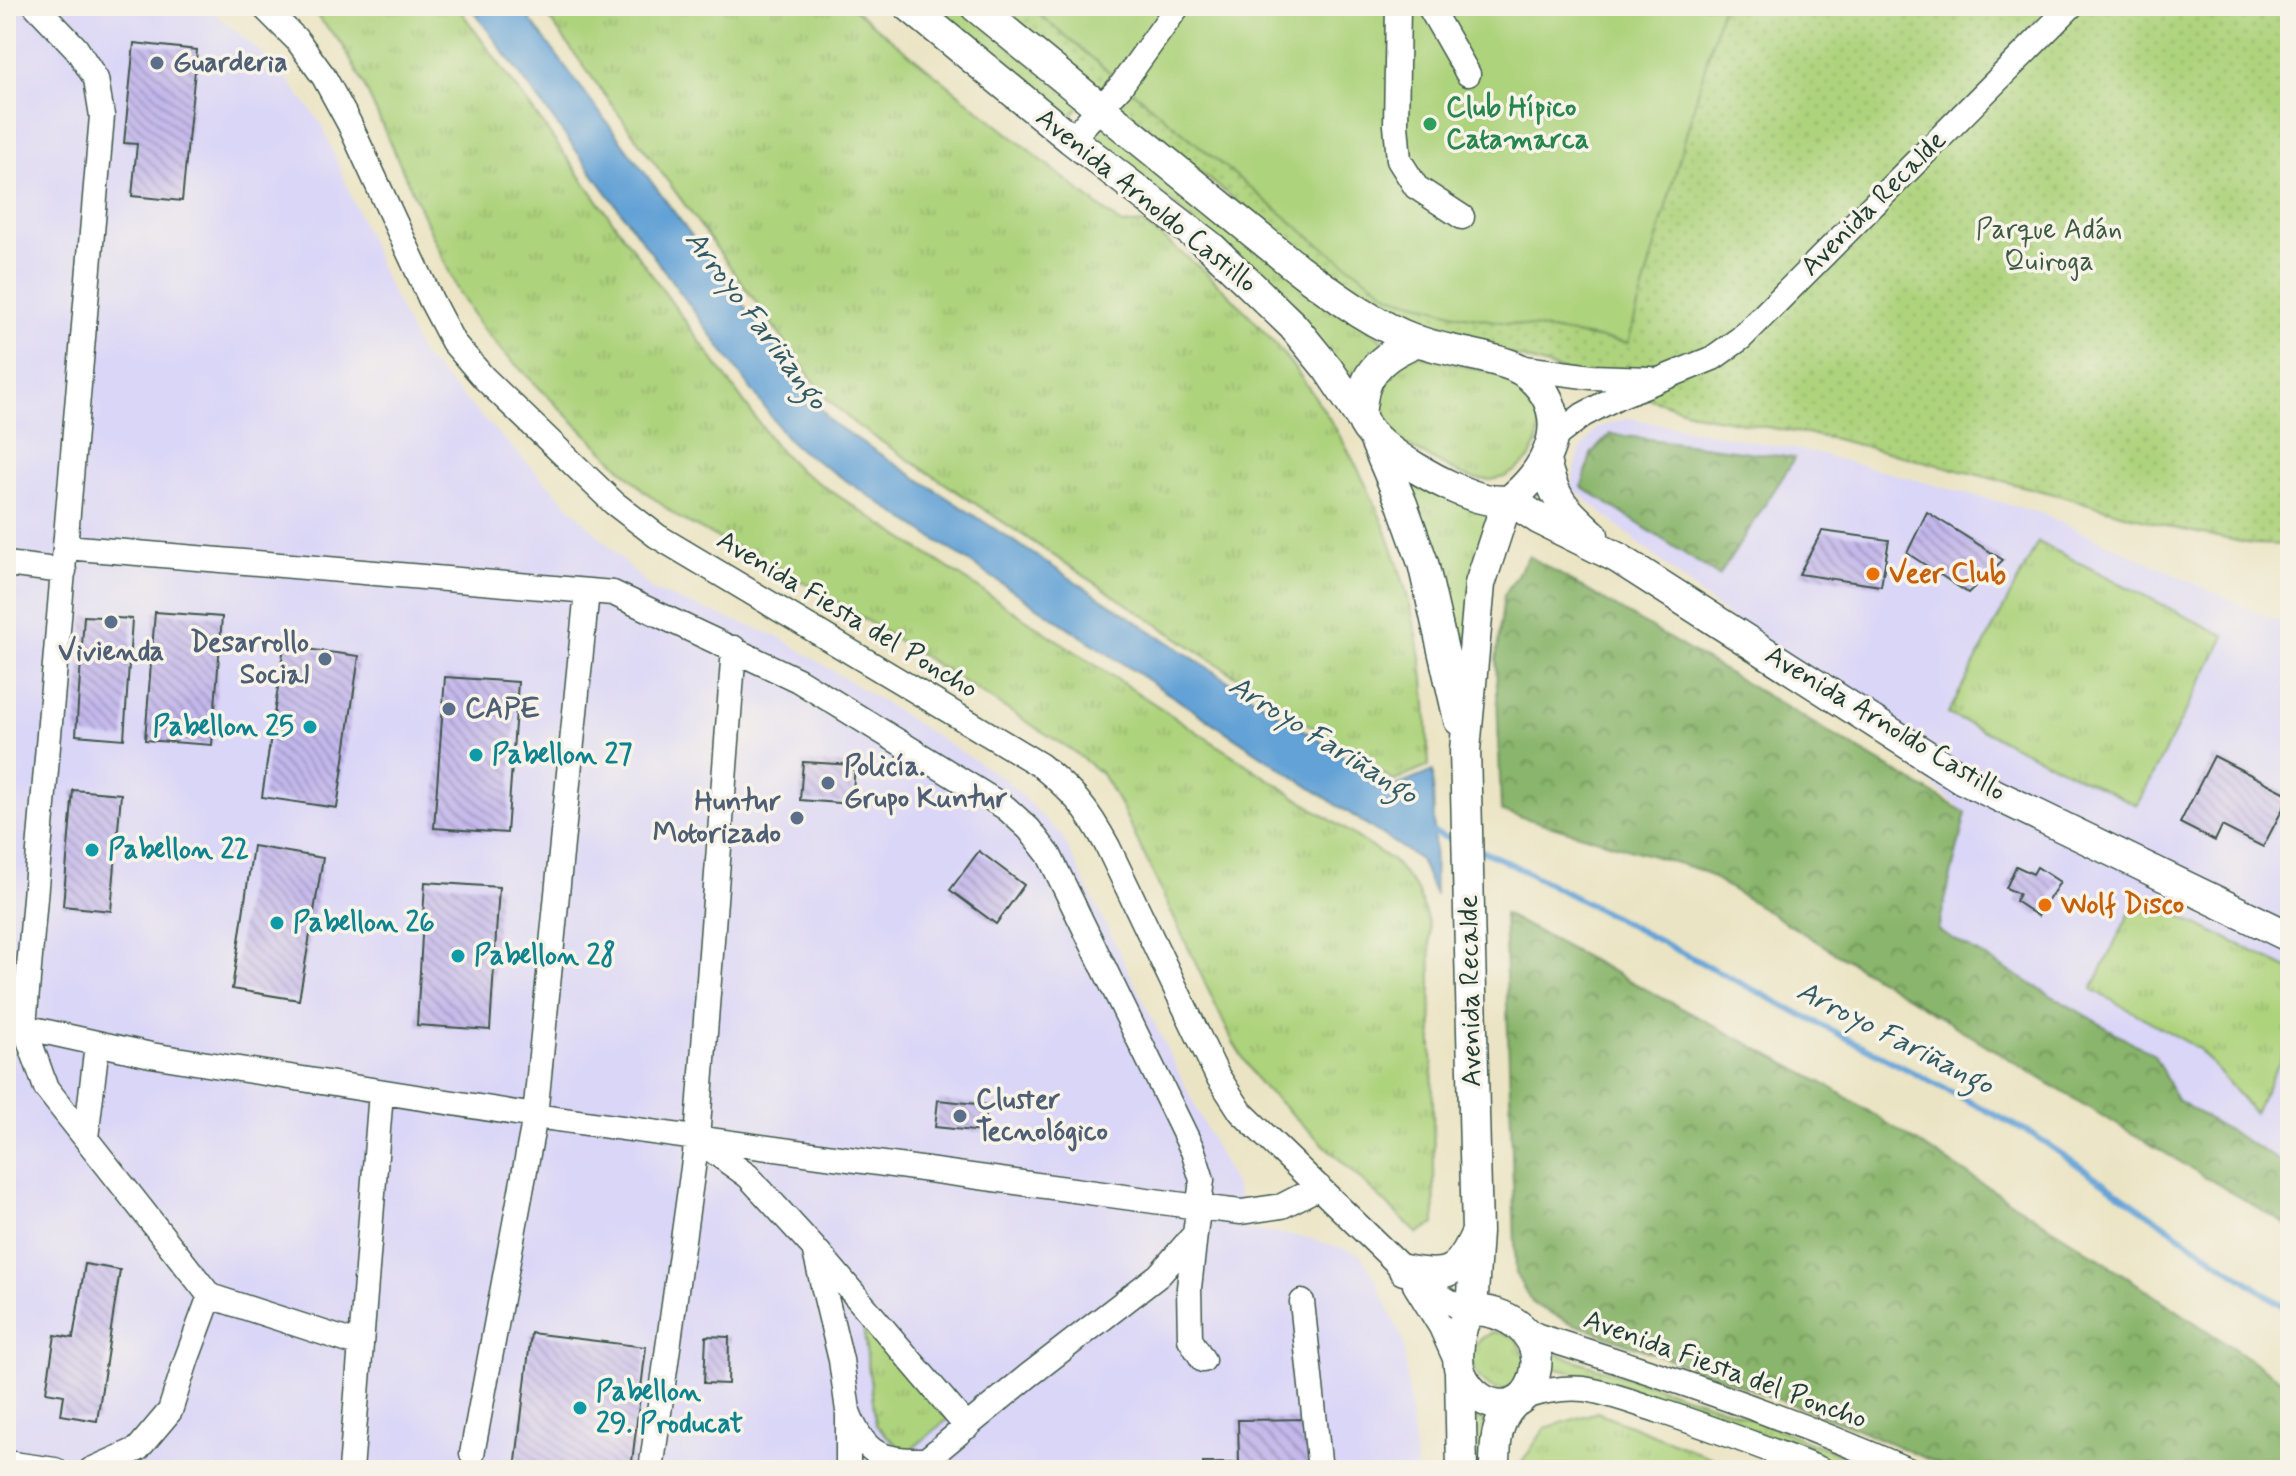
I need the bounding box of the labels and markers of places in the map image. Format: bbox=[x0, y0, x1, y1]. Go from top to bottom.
place label: Guarderia bbox=[173, 45, 288, 82]
marker: Guarderia bbox=[148, 54, 166, 72]
place label: Club Hípico Catamarca bbox=[1446, 90, 1589, 159]
marker: Club Hípico Catamarca bbox=[1421, 115, 1439, 133]
place label: Veer Club bbox=[1889, 556, 2006, 593]
marker: Veer Club bbox=[1864, 565, 1882, 583]
marker: Vivienda bbox=[102, 613, 120, 631]
place label: Desarrollo Social bbox=[190, 625, 309, 694]
place label: Vivienda bbox=[58, 634, 164, 671]
marker: Desarrollo Social bbox=[316, 650, 334, 668]
place label: CAPE bbox=[465, 691, 540, 728]
marker: CAPE bbox=[440, 700, 458, 718]
place label: Pabellon 25 bbox=[153, 709, 294, 746]
marker: Pabellon 25 bbox=[301, 718, 319, 736]
place label: Pabellon 27 bbox=[492, 737, 632, 774]
marker: Pabellon 27 bbox=[467, 746, 485, 764]
place label: Policía. Grupo Kuntur bbox=[844, 749, 1008, 818]
marker: Policía. Grupo Kuntur bbox=[819, 774, 837, 792]
place label: Huntur Motorizado bbox=[653, 784, 781, 853]
marker: Huntur Motorizado bbox=[788, 809, 806, 827]
place label: Pabellon 22 bbox=[108, 832, 249, 869]
marker: Pabellon 22 bbox=[83, 841, 101, 859]
place label: Wolf Disco bbox=[2061, 887, 2184, 924]
marker: Wolf Disco bbox=[2036, 896, 2054, 914]
place label: Pabellon 26 bbox=[293, 905, 435, 942]
marker: Pabellon 26 bbox=[268, 914, 286, 932]
place label: Pabellon 28 bbox=[474, 938, 616, 975]
marker: Pabellon 28 bbox=[449, 947, 467, 965]
place label: Cluster Tecnológico bbox=[976, 1082, 1108, 1152]
marker: Cluster Tecnológico bbox=[951, 1107, 969, 1125]
place label: Pabellon 29. Producat bbox=[596, 1374, 743, 1443]
marker: Pabellon 29. Producat bbox=[571, 1399, 589, 1417]

